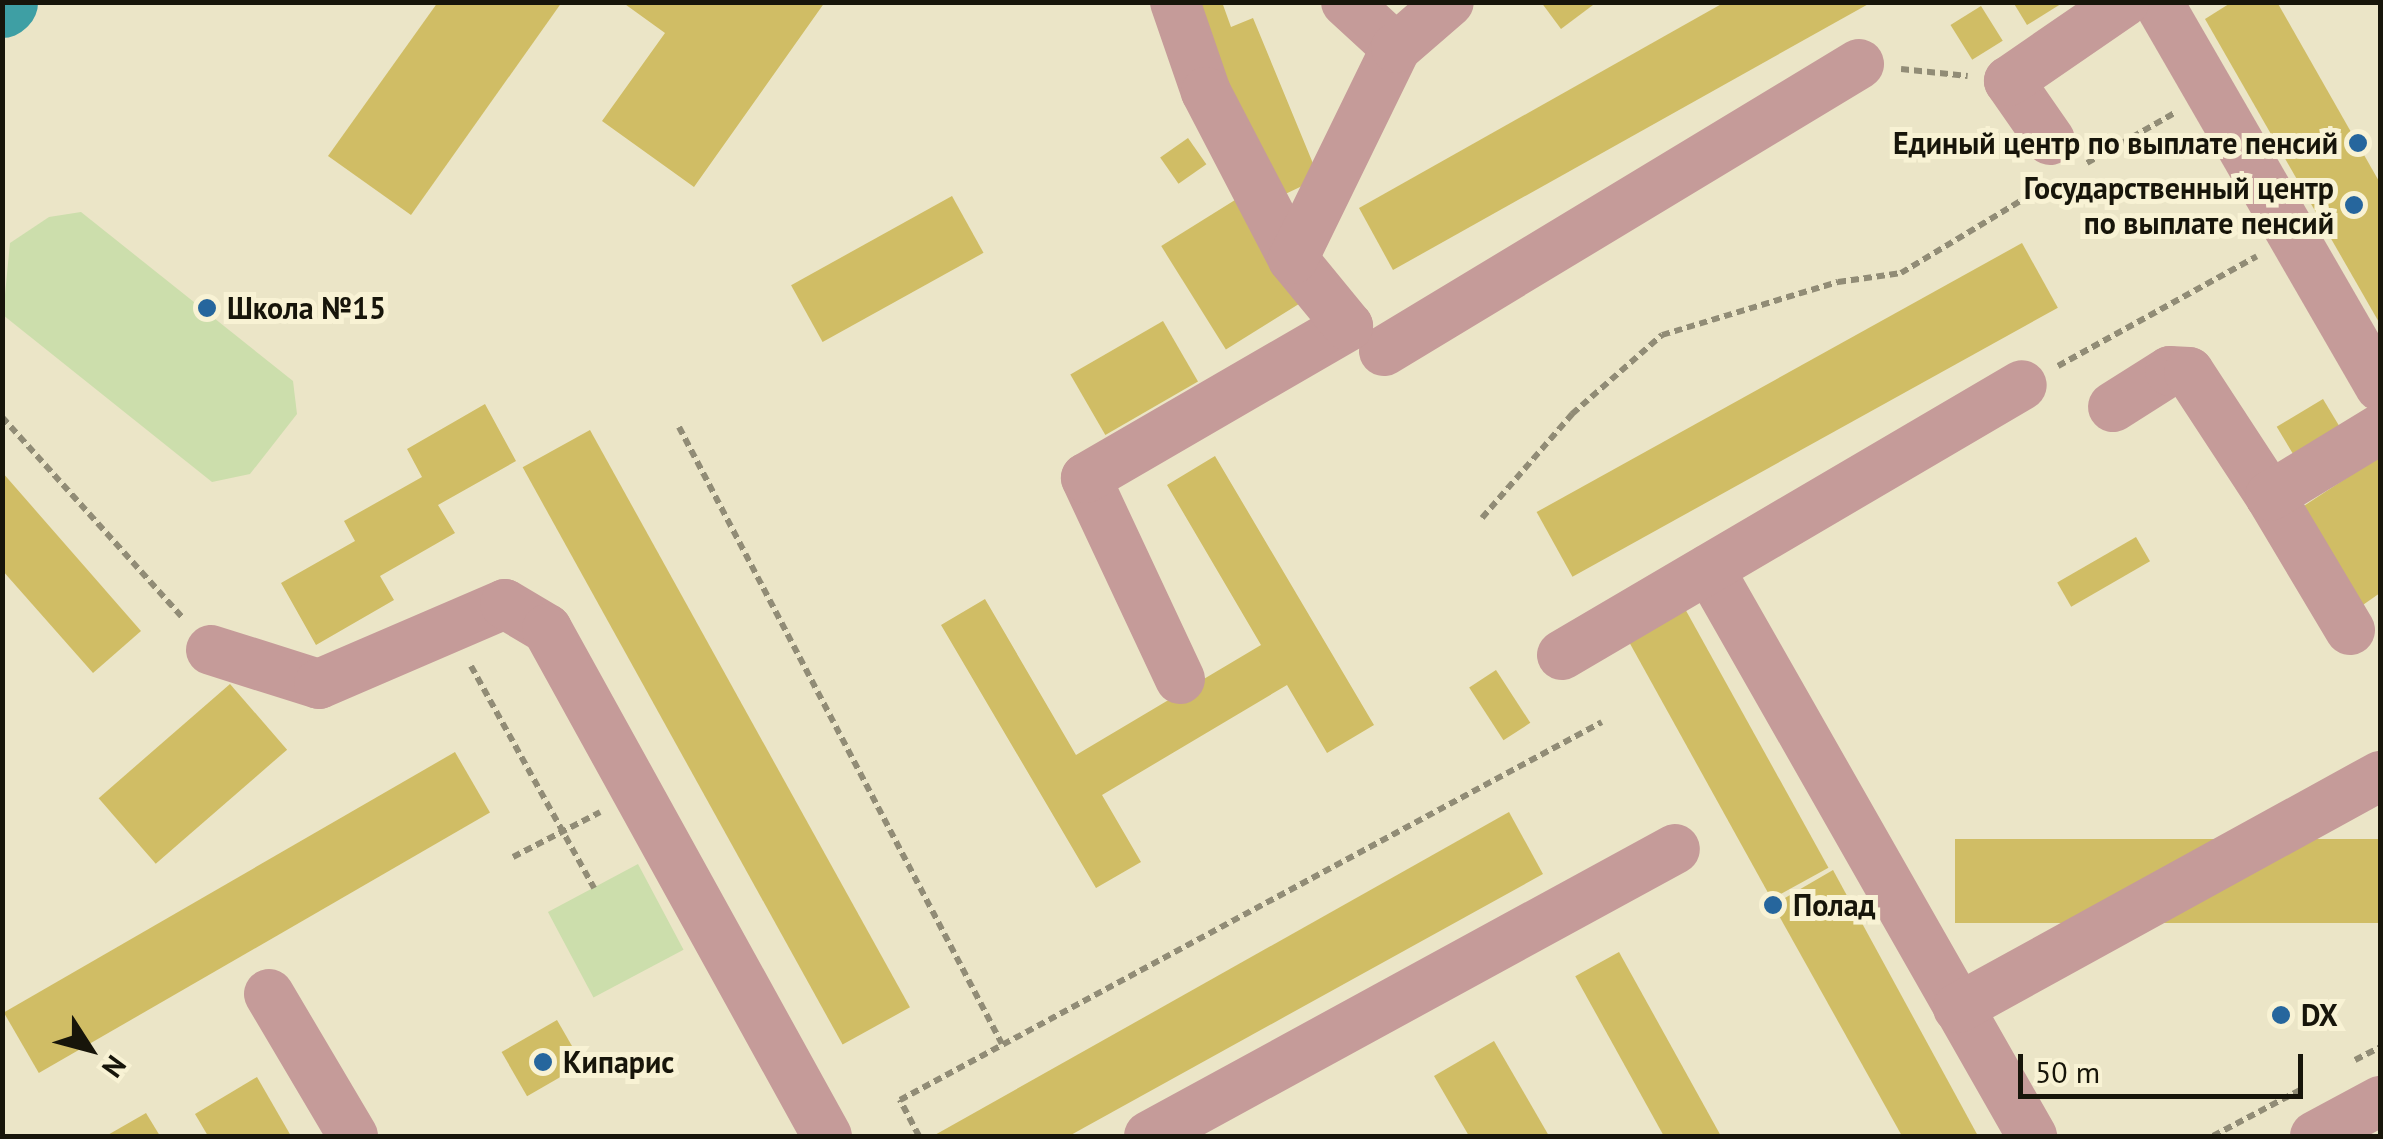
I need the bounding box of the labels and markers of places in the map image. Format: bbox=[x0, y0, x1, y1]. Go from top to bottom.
place label: Единый центр по выплате пенсий bbox=[1893, 125, 2338, 161]
marker: Единый центр по выплате пенсий bbox=[2347, 132, 2369, 154]
place label: Государственный центр по выплате пенсий bbox=[2024, 170, 2334, 240]
marker: Государственный центр по выплате пенсий bbox=[2343, 194, 2365, 216]
place label: Школа №15 bbox=[227, 290, 386, 326]
marker: Школа №15 bbox=[196, 297, 218, 319]
place label: Полад bbox=[1793, 887, 1876, 923]
marker: Полад bbox=[1762, 894, 1784, 916]
place label: DX bbox=[2301, 997, 2338, 1033]
marker: DX bbox=[2270, 1004, 2292, 1026]
place label: Кипарис bbox=[563, 1044, 674, 1080]
marker: Кипарис bbox=[532, 1051, 554, 1073]

